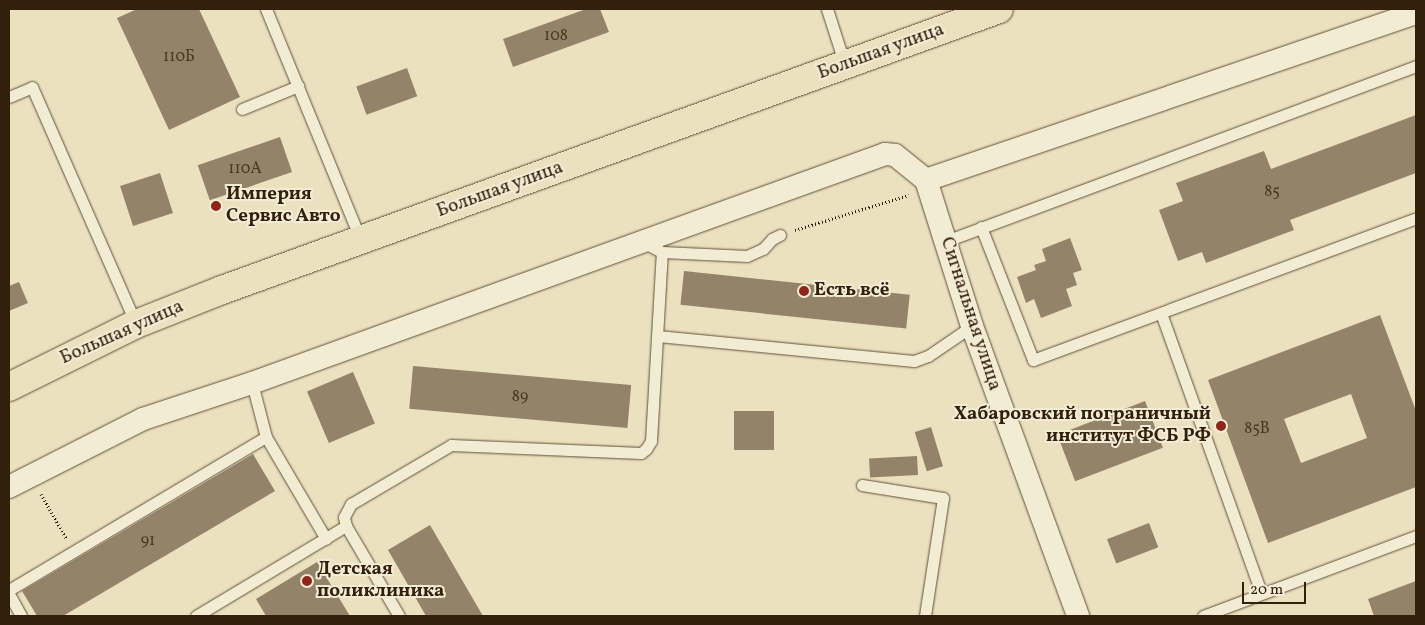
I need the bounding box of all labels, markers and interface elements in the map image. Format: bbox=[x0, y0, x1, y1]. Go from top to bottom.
street label: Большая улица bbox=[814, 19, 948, 85]
house number: 108 bbox=[544, 26, 568, 46]
house number: 110Б bbox=[163, 47, 195, 67]
street label: Большая улица bbox=[433, 157, 567, 223]
house number: 110А bbox=[228, 159, 262, 179]
house number: 85 bbox=[1264, 182, 1280, 202]
place label: Империя Сервис Авто bbox=[226, 184, 341, 228]
marker: Империя Сервис Авто bbox=[210, 200, 222, 212]
street label: Сигнальная улица bbox=[934, 234, 1006, 394]
place label: Есть всё bbox=[814, 280, 889, 302]
marker: Есть всё bbox=[798, 285, 810, 297]
street label: Большая улица bbox=[56, 295, 188, 371]
house number: 89 bbox=[512, 387, 528, 407]
place label: Хабаровский пограничный институт ФСБ РФ bbox=[954, 404, 1211, 448]
house number: 85В bbox=[1244, 419, 1270, 439]
marker: Хабаровский пограничный институт ФСБ РФ bbox=[1215, 420, 1227, 432]
house number: 91 bbox=[141, 531, 155, 551]
place label: Детская поликлиника bbox=[317, 559, 444, 603]
scale bar bbox=[1245, 572, 1309, 604]
marker: Детская поликлиника bbox=[301, 575, 313, 587]
text: 20 m bbox=[1250, 580, 1283, 601]

